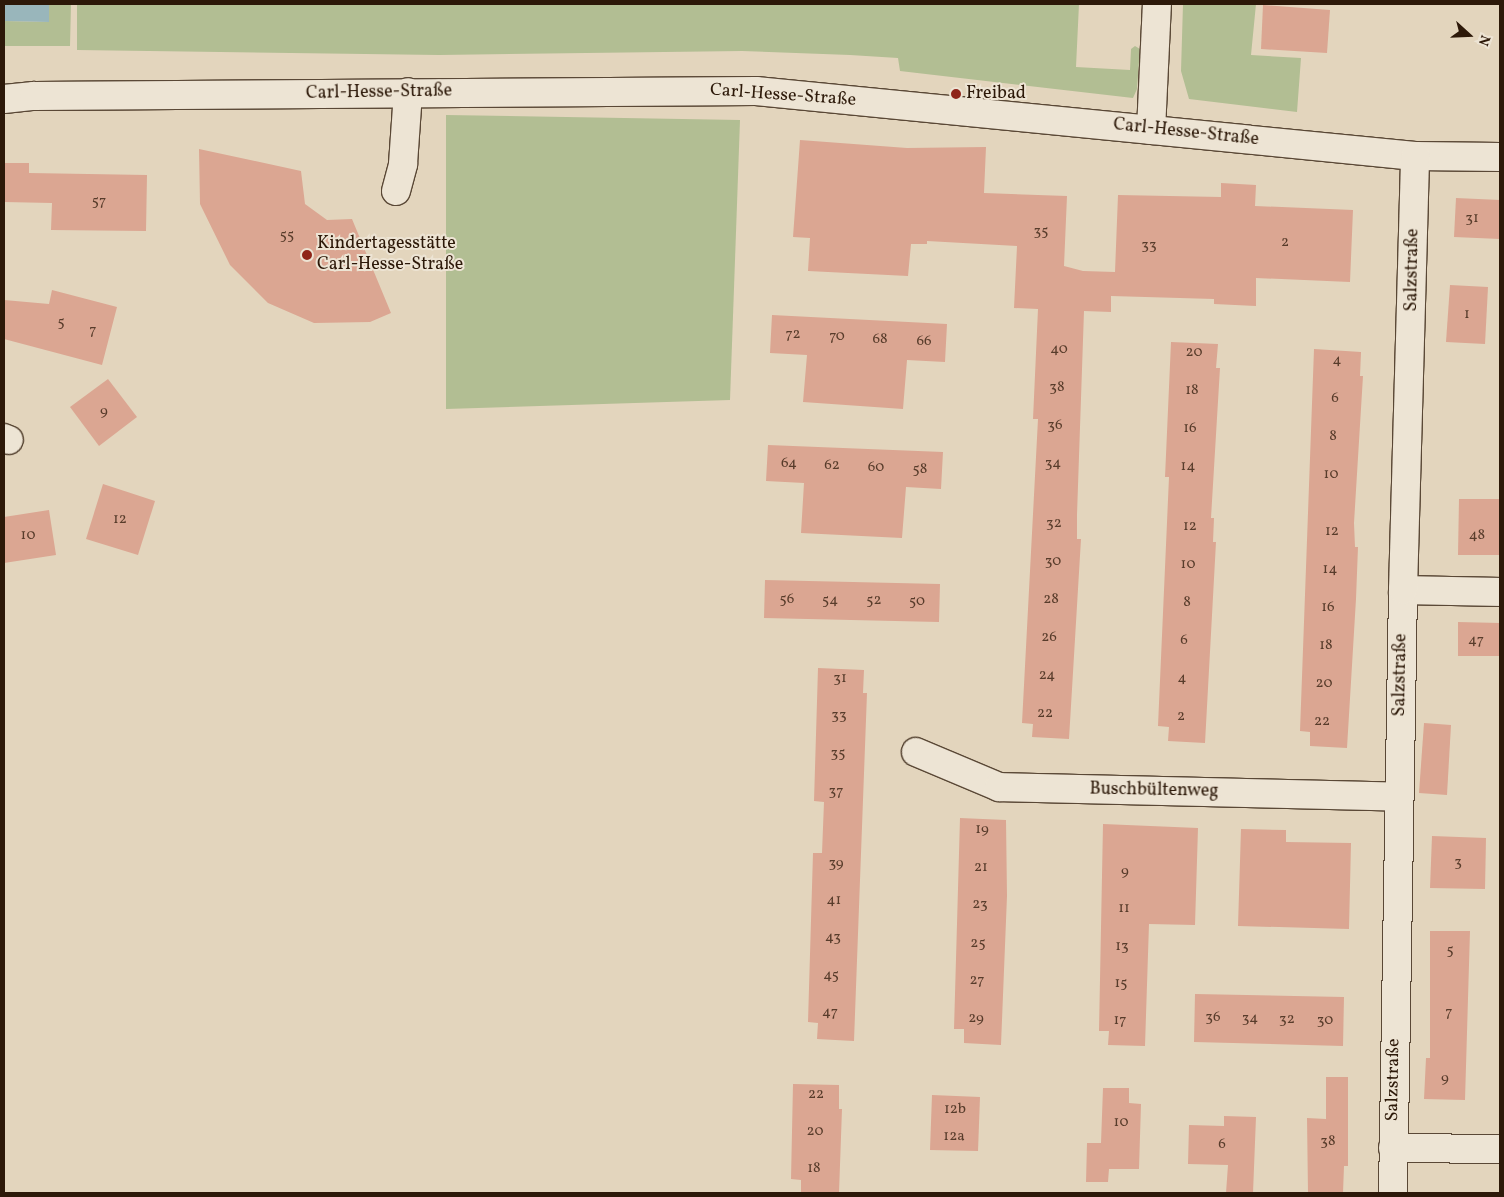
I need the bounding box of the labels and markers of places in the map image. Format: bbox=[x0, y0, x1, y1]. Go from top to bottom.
place label: Freibad bbox=[966, 83, 1026, 105]
marker: Freibad bbox=[950, 88, 962, 100]
place label: Kindertagesstätte Carl-Hesse-Straße bbox=[317, 234, 463, 276]
marker: Kindertagesstätte Carl-Hesse-Straße bbox=[301, 249, 313, 261]

